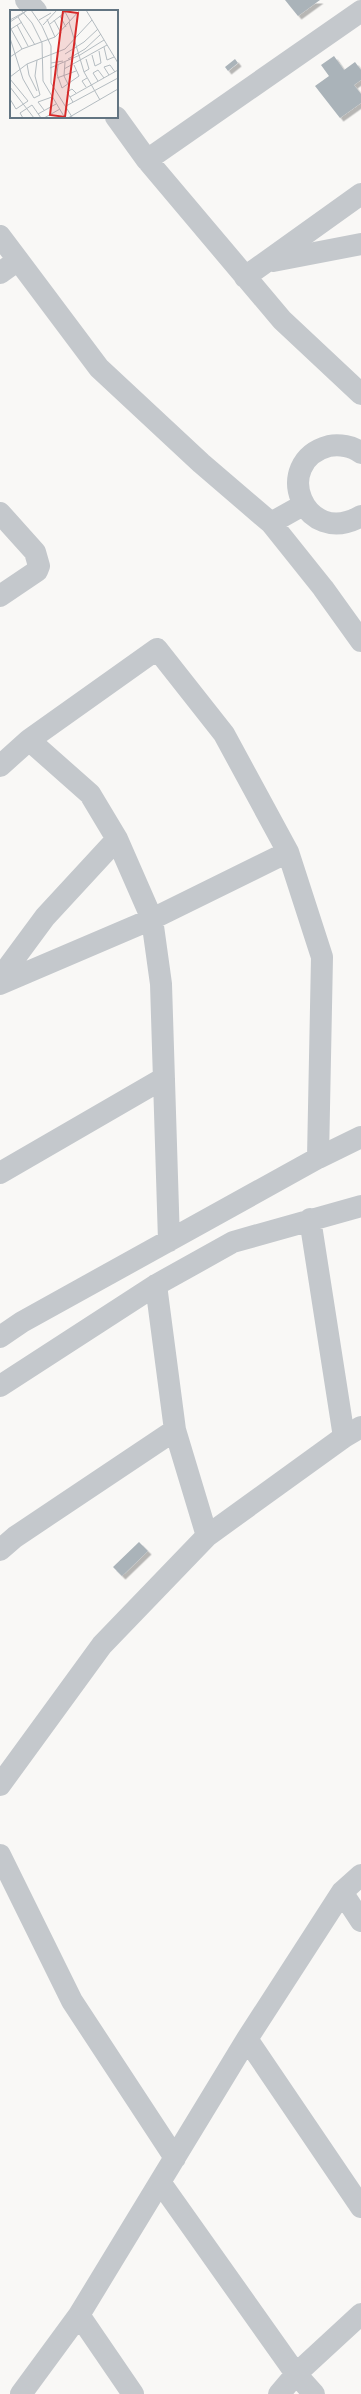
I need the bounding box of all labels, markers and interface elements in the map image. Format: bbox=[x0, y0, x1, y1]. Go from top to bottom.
inset map bbox=[10, 10, 118, 118]

